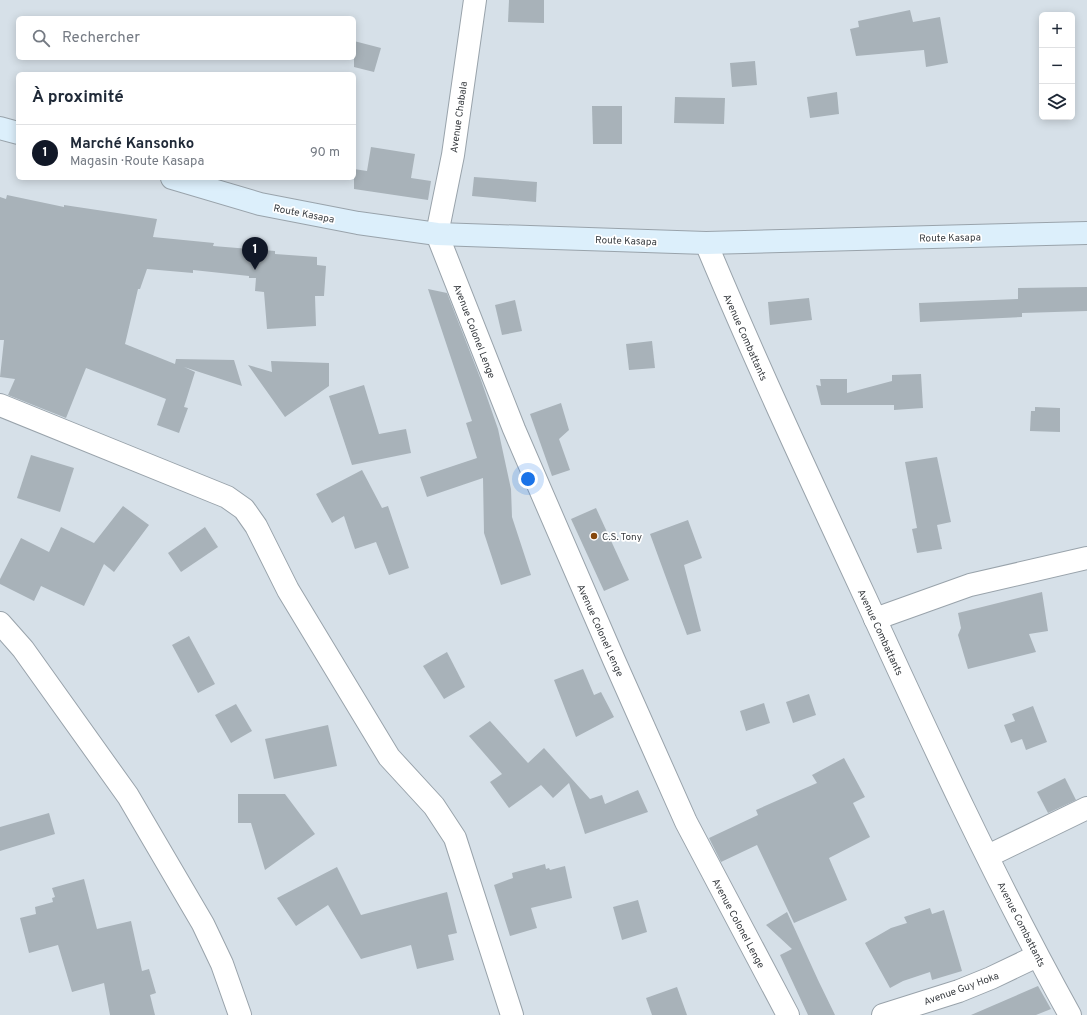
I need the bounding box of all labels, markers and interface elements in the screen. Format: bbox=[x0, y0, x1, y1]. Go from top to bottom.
map controls bbox=[1039, 12, 1075, 120]
button: + bbox=[1039, 12, 1075, 48]
search box bbox=[16, 16, 356, 60]
icon: search bbox=[30, 27, 52, 49]
text: Rechercher bbox=[62, 29, 140, 48]
button: − bbox=[1039, 48, 1075, 84]
street label: Avenue Chabala bbox=[448, 81, 471, 154]
button: layers bbox=[1039, 84, 1075, 120]
text: À proximité bbox=[32, 87, 124, 109]
text: Marché Kansonko bbox=[70, 135, 194, 154]
text: 1 bbox=[42, 145, 48, 161]
text: 90 m bbox=[310, 145, 340, 161]
text: Magasin · Route Kasapa bbox=[70, 154, 204, 170]
street label: Route Kasapa bbox=[272, 202, 335, 227]
street label: Route Kasapa bbox=[919, 231, 981, 246]
street label: Route Kasapa bbox=[595, 234, 657, 249]
pin: 1 bbox=[242, 237, 268, 270]
street label: Avenue Colonel Lenge bbox=[450, 283, 498, 381]
street label: Avenue Combattants bbox=[720, 292, 770, 383]
your location bbox=[518, 469, 538, 489]
marker: C.S. Tony bbox=[589, 531, 599, 541]
place label: C.S. Tony bbox=[602, 531, 642, 544]
street label: Avenue Colonel Lenge bbox=[573, 582, 626, 679]
street label: Avenue Combattants bbox=[854, 587, 905, 678]
street label: Avenue Colonel Lenge bbox=[708, 877, 767, 971]
street label: Avenue Combattants bbox=[994, 880, 1048, 970]
street label: Avenue Guy Hoka bbox=[922, 970, 1001, 1009]

